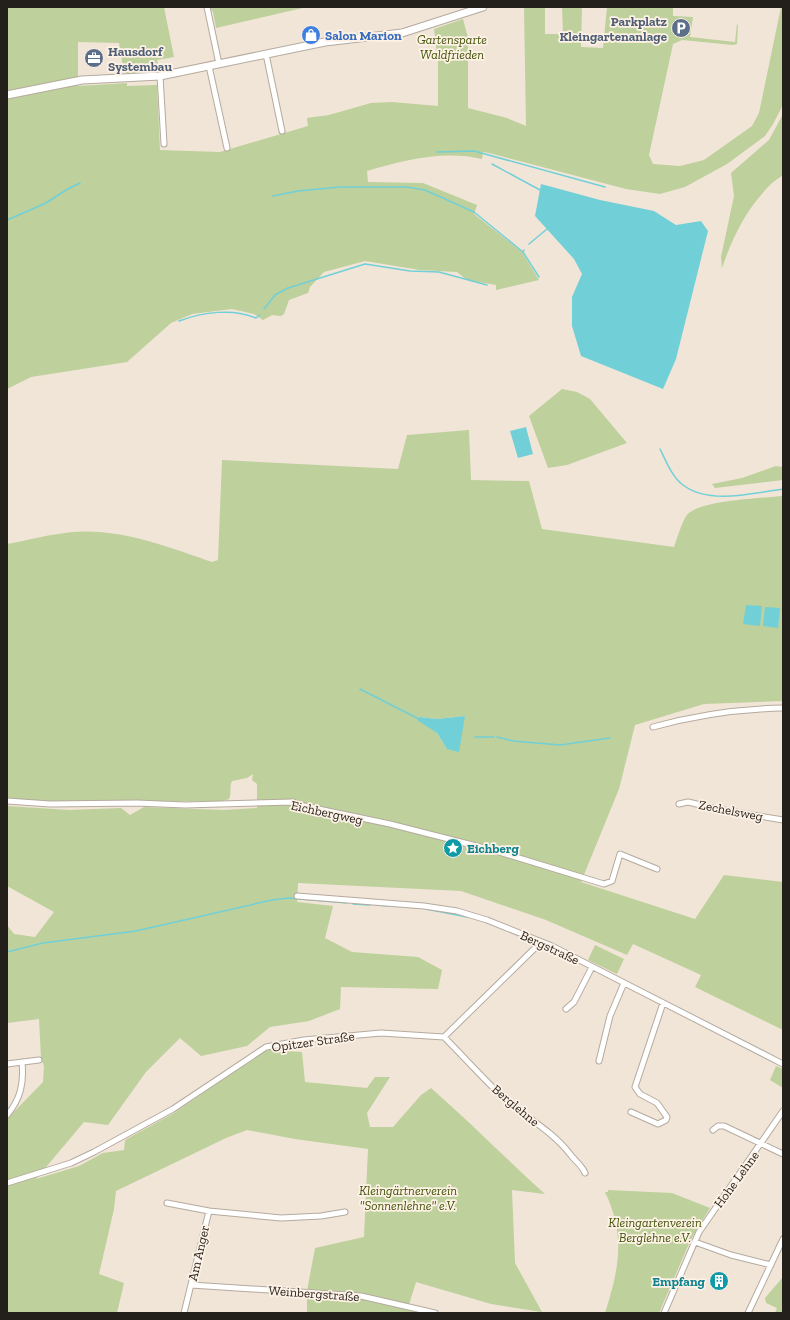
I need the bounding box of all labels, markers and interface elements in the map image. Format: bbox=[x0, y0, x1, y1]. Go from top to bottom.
place label: Parkplatz Kleingartenanlage bbox=[560, 14, 668, 44]
parking icon: Parkplatz Kleingartenanlage bbox=[670, 17, 692, 39]
shop icon: Salon Marion bbox=[300, 24, 322, 46]
place label: Salon Marion bbox=[325, 28, 402, 43]
park label: Gartensparte Waldfrieden bbox=[417, 32, 487, 62]
place label: Hausdorf Systembau bbox=[108, 44, 172, 74]
office icon: Hausdorf Systembau bbox=[83, 47, 105, 69]
street label: Zechelsweg bbox=[697, 797, 764, 824]
street label: Eichbergweg bbox=[290, 798, 364, 827]
place icon: Eichberg bbox=[442, 837, 464, 859]
place label: Eichberg bbox=[467, 841, 519, 856]
street label: Bergstraße bbox=[518, 927, 582, 968]
street label: Opitzer Straße bbox=[271, 1028, 355, 1055]
street label: Berglehne bbox=[489, 1081, 542, 1129]
street label: Hohe Lehne bbox=[711, 1148, 762, 1211]
park label: Kleingärtnerverein "Sonnenlehne" e.V. bbox=[359, 1183, 457, 1213]
park label: Kleingartenverein Berglehne e.V. bbox=[608, 1215, 702, 1245]
street label: Am Anger bbox=[185, 1224, 212, 1282]
building icon: Empfang bbox=[708, 1270, 730, 1292]
place label: Empfang bbox=[652, 1274, 706, 1289]
street label: Weinbergstraße bbox=[268, 1283, 360, 1304]

